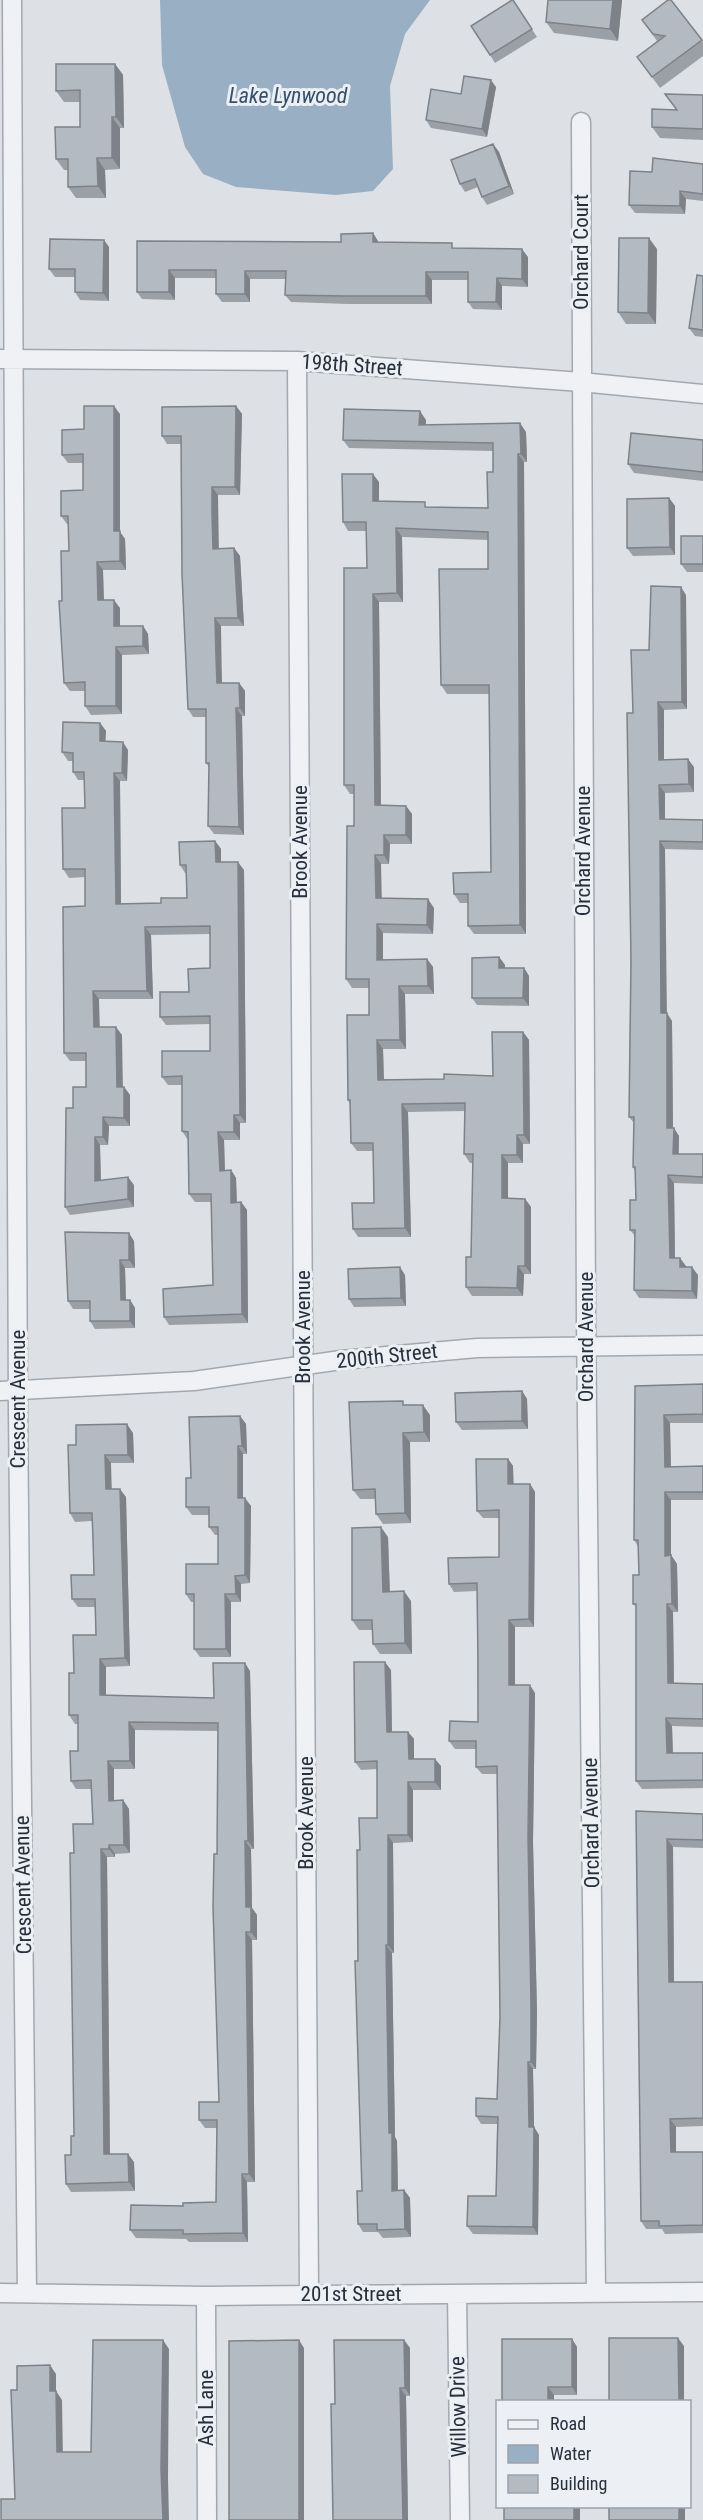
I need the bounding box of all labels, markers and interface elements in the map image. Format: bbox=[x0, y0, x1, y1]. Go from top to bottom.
water label: Lake Lynwood bbox=[229, 83, 348, 108]
street label: Orchard Court bbox=[569, 194, 593, 310]
street label: 198th Street bbox=[301, 349, 403, 381]
street label: Brook Avenue bbox=[288, 785, 312, 899]
street label: Orchard Avenue bbox=[571, 786, 595, 916]
street label: Brook Avenue bbox=[291, 1270, 315, 1384]
street label: Orchard Avenue bbox=[574, 1272, 598, 1402]
street label: Crescent Avenue bbox=[6, 1329, 30, 1468]
street label: 200th Street bbox=[335, 1339, 439, 1373]
street label: Brook Avenue bbox=[294, 1756, 318, 1870]
street label: Orchard Avenue bbox=[578, 1757, 604, 1889]
street label: Crescent Avenue bbox=[10, 1815, 36, 1955]
street label: 201st Street bbox=[301, 2282, 401, 2306]
street label: Willow Drive bbox=[445, 2356, 471, 2458]
street label: Ash Lane bbox=[194, 2369, 218, 2446]
legend bbox=[496, 2400, 691, 2508]
text: Road bbox=[550, 2413, 586, 2434]
text: Water bbox=[550, 2443, 592, 2464]
text: Building bbox=[550, 2473, 607, 2494]

